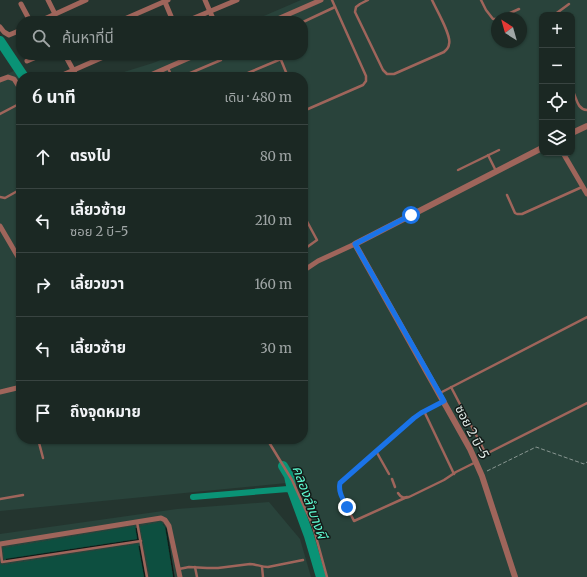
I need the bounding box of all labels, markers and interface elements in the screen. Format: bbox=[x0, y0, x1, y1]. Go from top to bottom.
north arrow bbox=[491, 12, 527, 48]
map controls bbox=[539, 12, 575, 156]
button: + bbox=[539, 12, 575, 48]
search box bbox=[16, 16, 308, 60]
icon: search bbox=[30, 27, 52, 49]
text: ค้นหาที่นี่ bbox=[62, 28, 114, 47]
button: − bbox=[539, 48, 575, 84]
button: locate bbox=[539, 84, 575, 120]
text: 6 นาที bbox=[32, 86, 76, 108]
text: เดิน · 480 m bbox=[225, 89, 292, 106]
button: layers bbox=[539, 120, 575, 156]
icon: ahead bbox=[32, 146, 54, 168]
text: ตรงไป bbox=[70, 146, 111, 165]
text: 80 m bbox=[260, 148, 292, 165]
text: เลี้ยวซ้าย bbox=[70, 200, 126, 219]
route start bbox=[402, 206, 420, 224]
icon: left bbox=[32, 210, 54, 232]
text: 210 m bbox=[255, 212, 292, 229]
text: ซอย 2 บี-5 bbox=[70, 223, 128, 240]
icon: right bbox=[32, 274, 54, 296]
text: เลี้ยวขวา bbox=[70, 274, 124, 293]
text: 160 m bbox=[254, 276, 292, 293]
icon: left bbox=[32, 338, 54, 360]
text: เลี้ยวซ้าย bbox=[70, 338, 126, 357]
text: 30 m bbox=[260, 340, 292, 357]
icon: arrive bbox=[32, 402, 54, 424]
text: ถึงจุดหมาย bbox=[70, 402, 141, 421]
street label: ซอย 2 บี-5 bbox=[451, 402, 493, 462]
water label: คลองลำบางผี bbox=[288, 463, 332, 543]
route end bbox=[338, 498, 356, 516]

